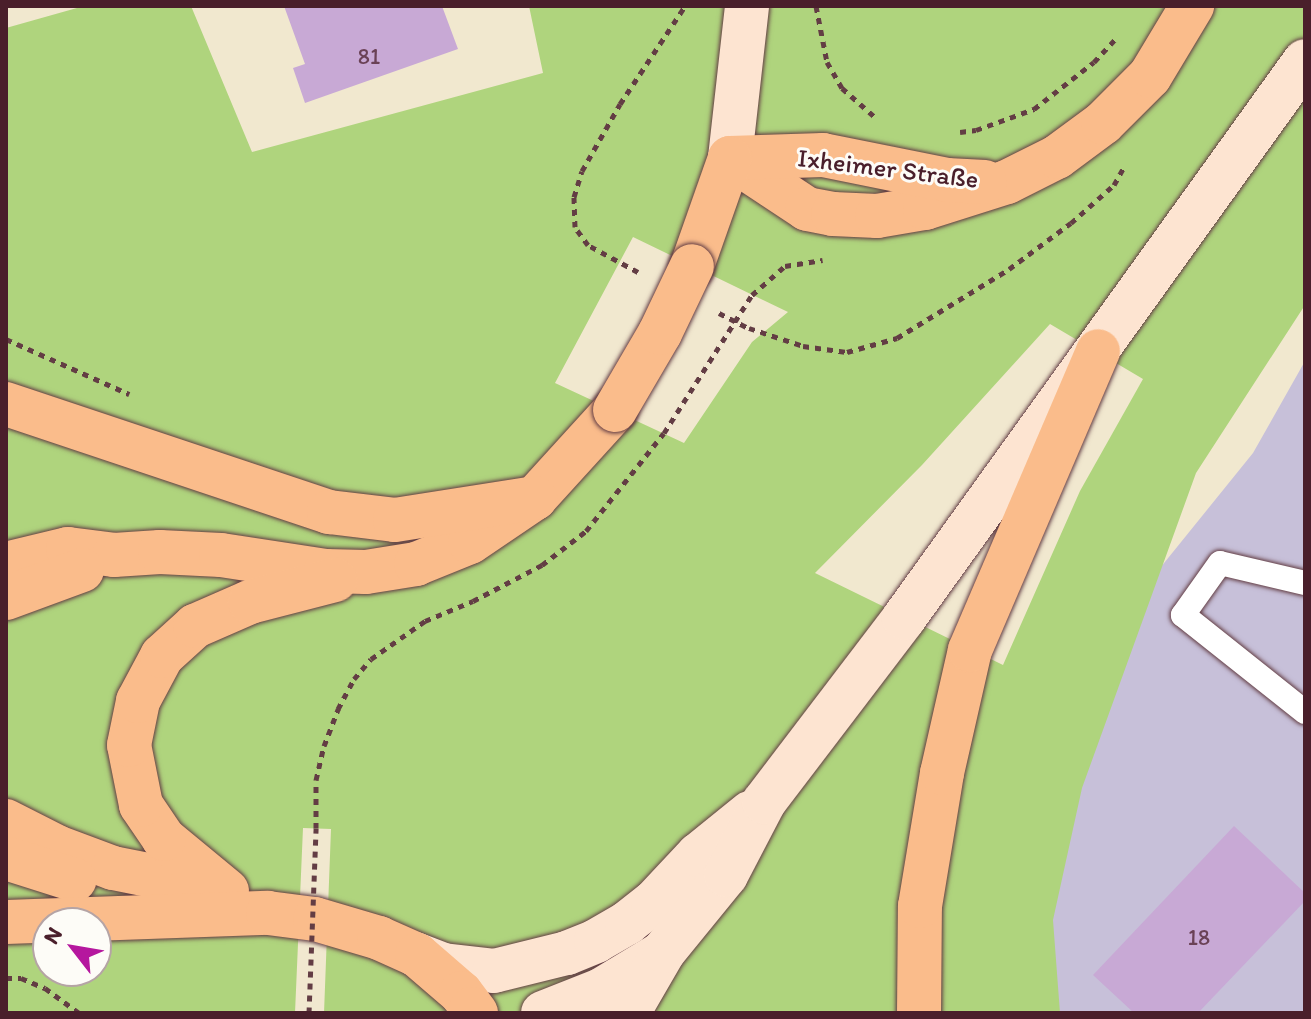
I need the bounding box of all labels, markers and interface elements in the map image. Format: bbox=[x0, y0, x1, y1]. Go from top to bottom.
house number: 81 bbox=[358, 44, 380, 70]
street label: Ixheimer Straße bbox=[796, 142, 980, 196]
north arrow bbox=[32, 907, 112, 987]
text: N bbox=[37, 922, 68, 949]
house number: 18 bbox=[1188, 925, 1210, 951]

